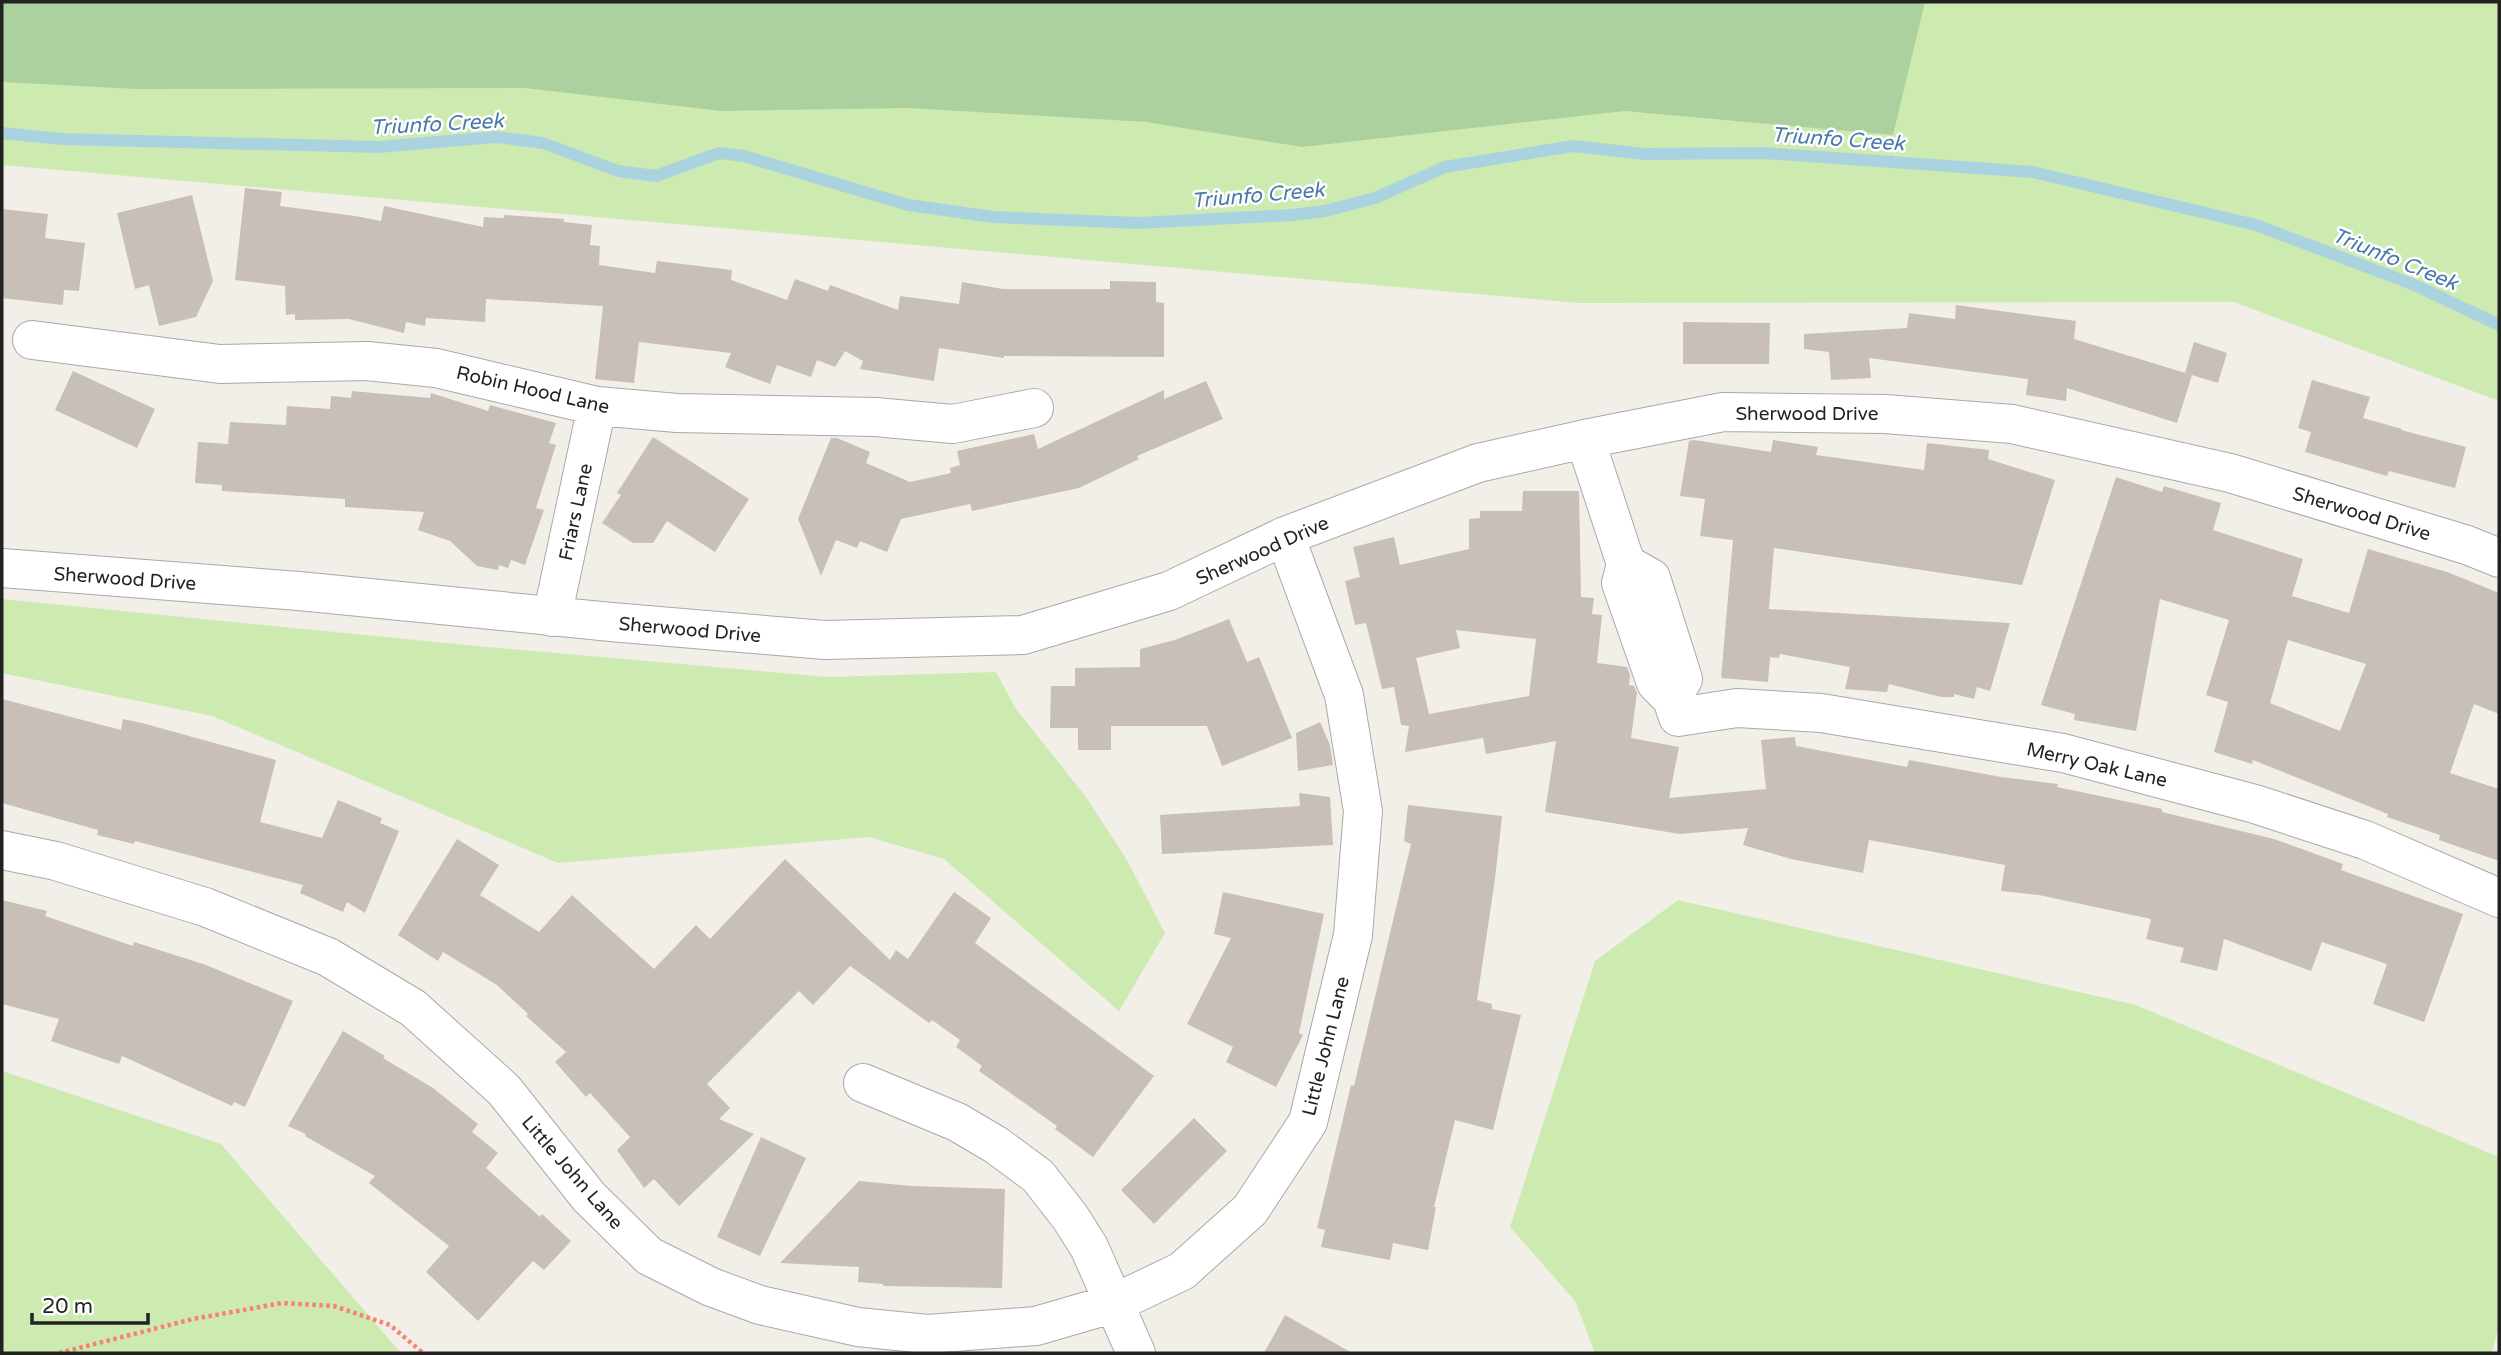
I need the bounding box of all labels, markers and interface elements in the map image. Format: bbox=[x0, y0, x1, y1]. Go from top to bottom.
water label: Triunfo Creek bbox=[370, 108, 506, 140]
water label: Triunfo Creek bbox=[1771, 122, 1907, 157]
water label: Triunfo Creek bbox=[1191, 177, 1327, 214]
water label: Triunfo Creek bbox=[2328, 223, 2463, 297]
street label: Robin Hood Lane bbox=[454, 362, 611, 418]
street label: Sherwood Drive bbox=[1736, 403, 1878, 425]
street label: Friars Lane bbox=[555, 461, 597, 563]
street label: Sherwood Drive bbox=[2290, 483, 2433, 545]
street label: Sherwood Drive bbox=[1193, 512, 1332, 590]
street label: Sherwood Drive bbox=[53, 563, 197, 595]
street label: Sherwood Drive bbox=[618, 613, 762, 647]
street label: Merry Oak Lane bbox=[2024, 738, 2169, 792]
street label: Little John Lane bbox=[1298, 974, 1354, 1118]
street label: Little John Lane bbox=[517, 1111, 627, 1234]
scale bar bbox=[32, 1282, 147, 1326]
text: 20 m bbox=[42, 1294, 93, 1319]

